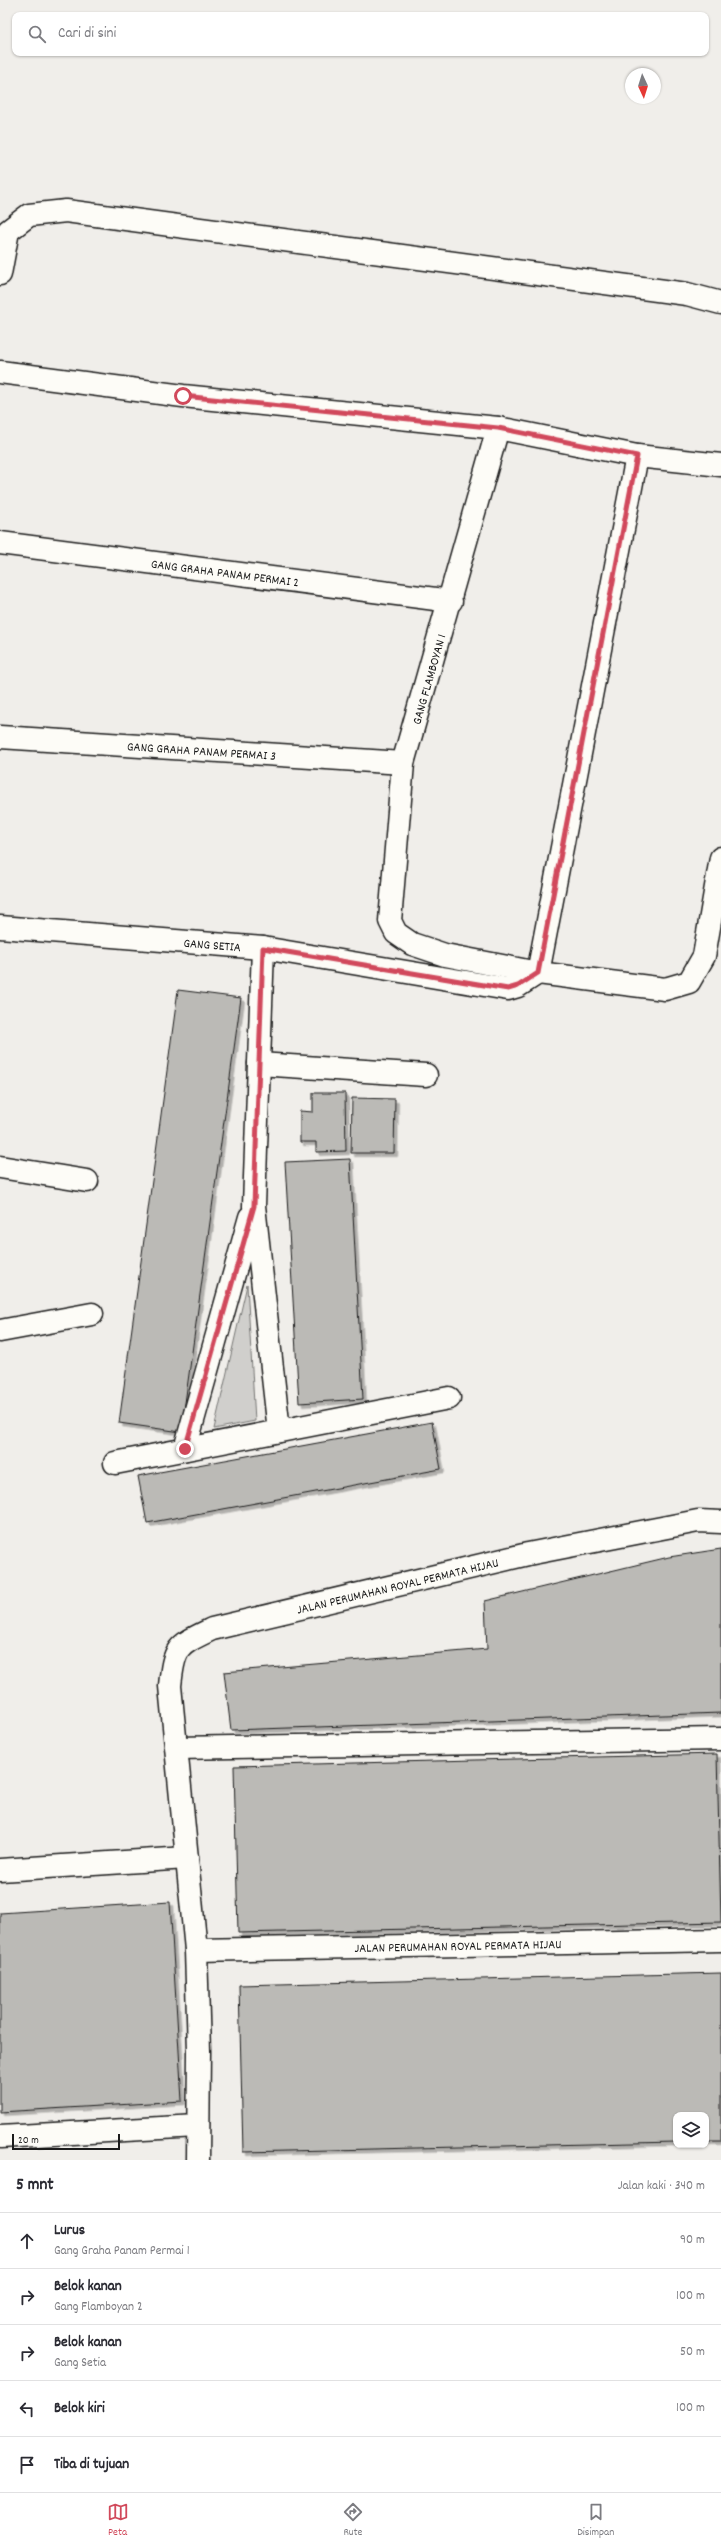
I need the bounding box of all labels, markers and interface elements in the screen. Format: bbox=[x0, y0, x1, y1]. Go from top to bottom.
search box bbox=[12, 12, 709, 56]
icon: search bbox=[26, 23, 48, 45]
text: Cari di sini bbox=[58, 23, 116, 45]
north arrow bbox=[625, 68, 661, 104]
route start bbox=[174, 387, 192, 405]
street label: GANG GRAHA PANAM PERMAI 2 bbox=[150, 555, 300, 593]
street label: GANG FLAMBOYAN 1 bbox=[408, 632, 452, 727]
street label: GANG GRAHA PANAM PERMAI 3 bbox=[126, 738, 277, 767]
street label: GANG SETIA bbox=[183, 935, 242, 958]
route end bbox=[176, 1440, 194, 1458]
street label: JALAN PERUMAHAN ROYAL PERMATA HIJAU bbox=[295, 1554, 501, 1621]
street label: JALAN PERUMAHAN ROYAL PERMATA HIJAU bbox=[354, 1936, 562, 1959]
map controls bbox=[673, 2112, 709, 2148]
button: layers bbox=[673, 2112, 709, 2148]
scale bar bbox=[12, 2132, 120, 2151]
text: 20 m bbox=[18, 2133, 39, 2149]
text: 5 mnt bbox=[16, 2174, 54, 2198]
text: Jalan kaki · 340 m bbox=[618, 2177, 705, 2196]
text: Lurus bbox=[54, 2220, 85, 2242]
icon: ahead bbox=[16, 2230, 38, 2252]
text: 90 m bbox=[680, 2231, 705, 2250]
text: Gang Graha Panam Permai 1 bbox=[54, 2242, 190, 2261]
text: Belok kanan bbox=[54, 2276, 122, 2298]
icon: right bbox=[16, 2286, 38, 2308]
text: 100 m bbox=[676, 2287, 705, 2306]
text: Gang Flamboyan 2 bbox=[54, 2298, 143, 2317]
text: Belok kanan bbox=[54, 2332, 122, 2354]
icon: right bbox=[16, 2342, 38, 2364]
text: 50 m bbox=[680, 2343, 705, 2362]
text: Gang Setia bbox=[54, 2354, 106, 2373]
icon: left bbox=[16, 2398, 38, 2420]
text: Belok kiri bbox=[54, 2398, 105, 2420]
text: 100 m bbox=[676, 2399, 705, 2418]
icon: arrive bbox=[16, 2454, 38, 2476]
text: Tiba di tujuan bbox=[54, 2454, 129, 2476]
tab: Peta bbox=[107, 2501, 129, 2541]
tab: Rute bbox=[342, 2501, 364, 2541]
tab: Disimpan bbox=[577, 2501, 614, 2541]

